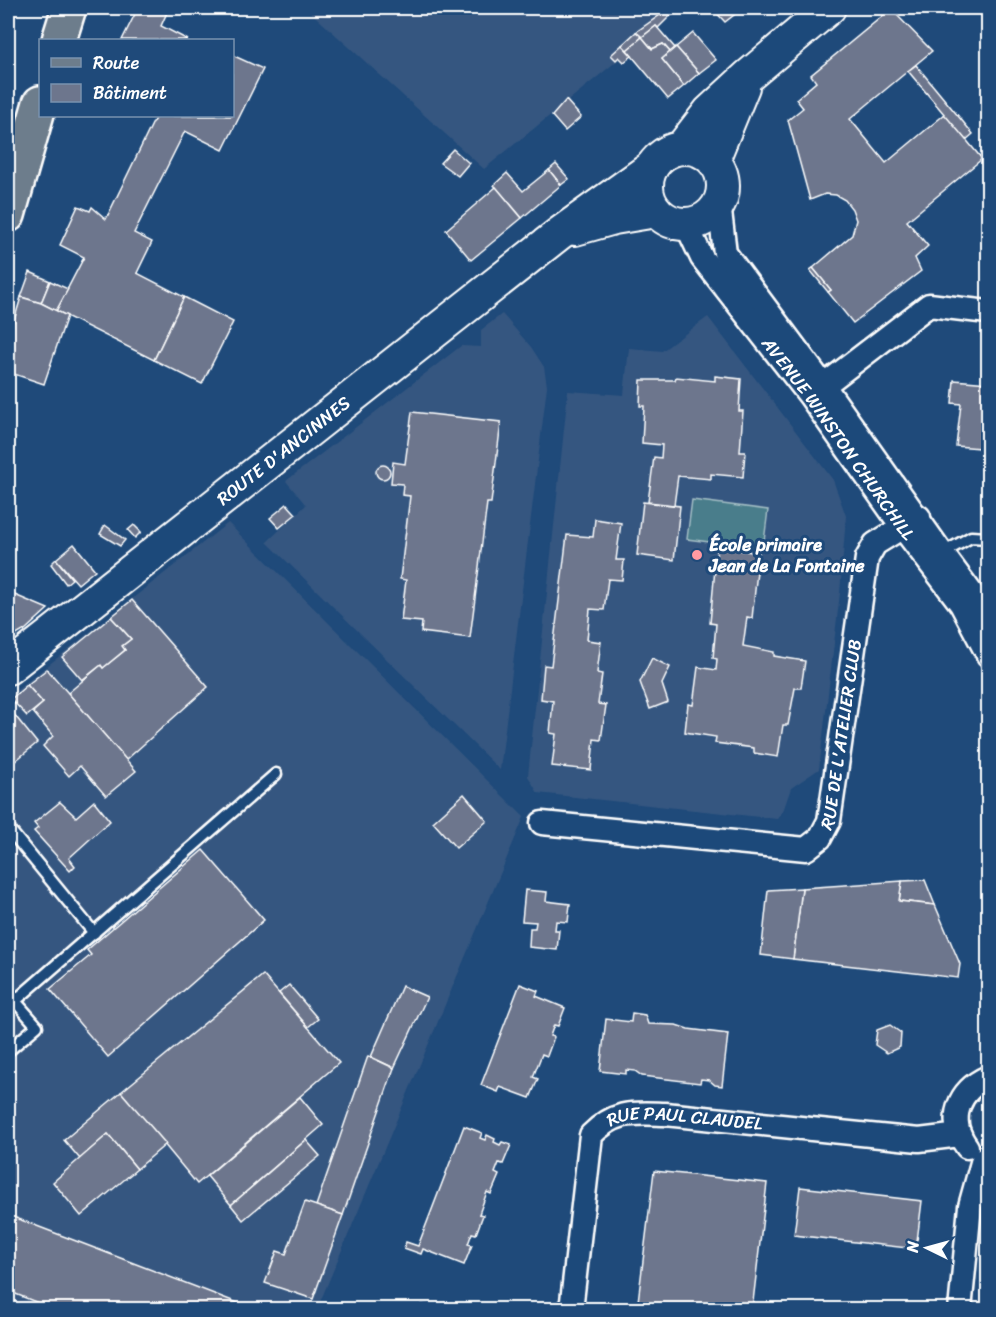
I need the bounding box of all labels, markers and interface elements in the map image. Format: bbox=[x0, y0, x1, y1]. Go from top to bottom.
legend bbox=[39, 39, 234, 117]
text: Route bbox=[93, 47, 140, 79]
text: Bâtiment bbox=[93, 77, 167, 109]
street label: AVENUE WINSTON CHURCHILL bbox=[753, 329, 924, 548]
street label: ROUTE D'ANCINNES bbox=[209, 388, 358, 514]
place label: École primaire Jean de La Fontaine bbox=[708, 529, 865, 582]
marker: École primaire Jean de La Fontaine bbox=[690, 548, 704, 562]
street label: RUE DE L'ATELIER CLUB bbox=[811, 637, 871, 836]
street label: RUE PAUL CLAUDEL bbox=[601, 1097, 765, 1140]
north arrow bbox=[897, 1218, 957, 1278]
text: N bbox=[898, 1239, 928, 1255]

